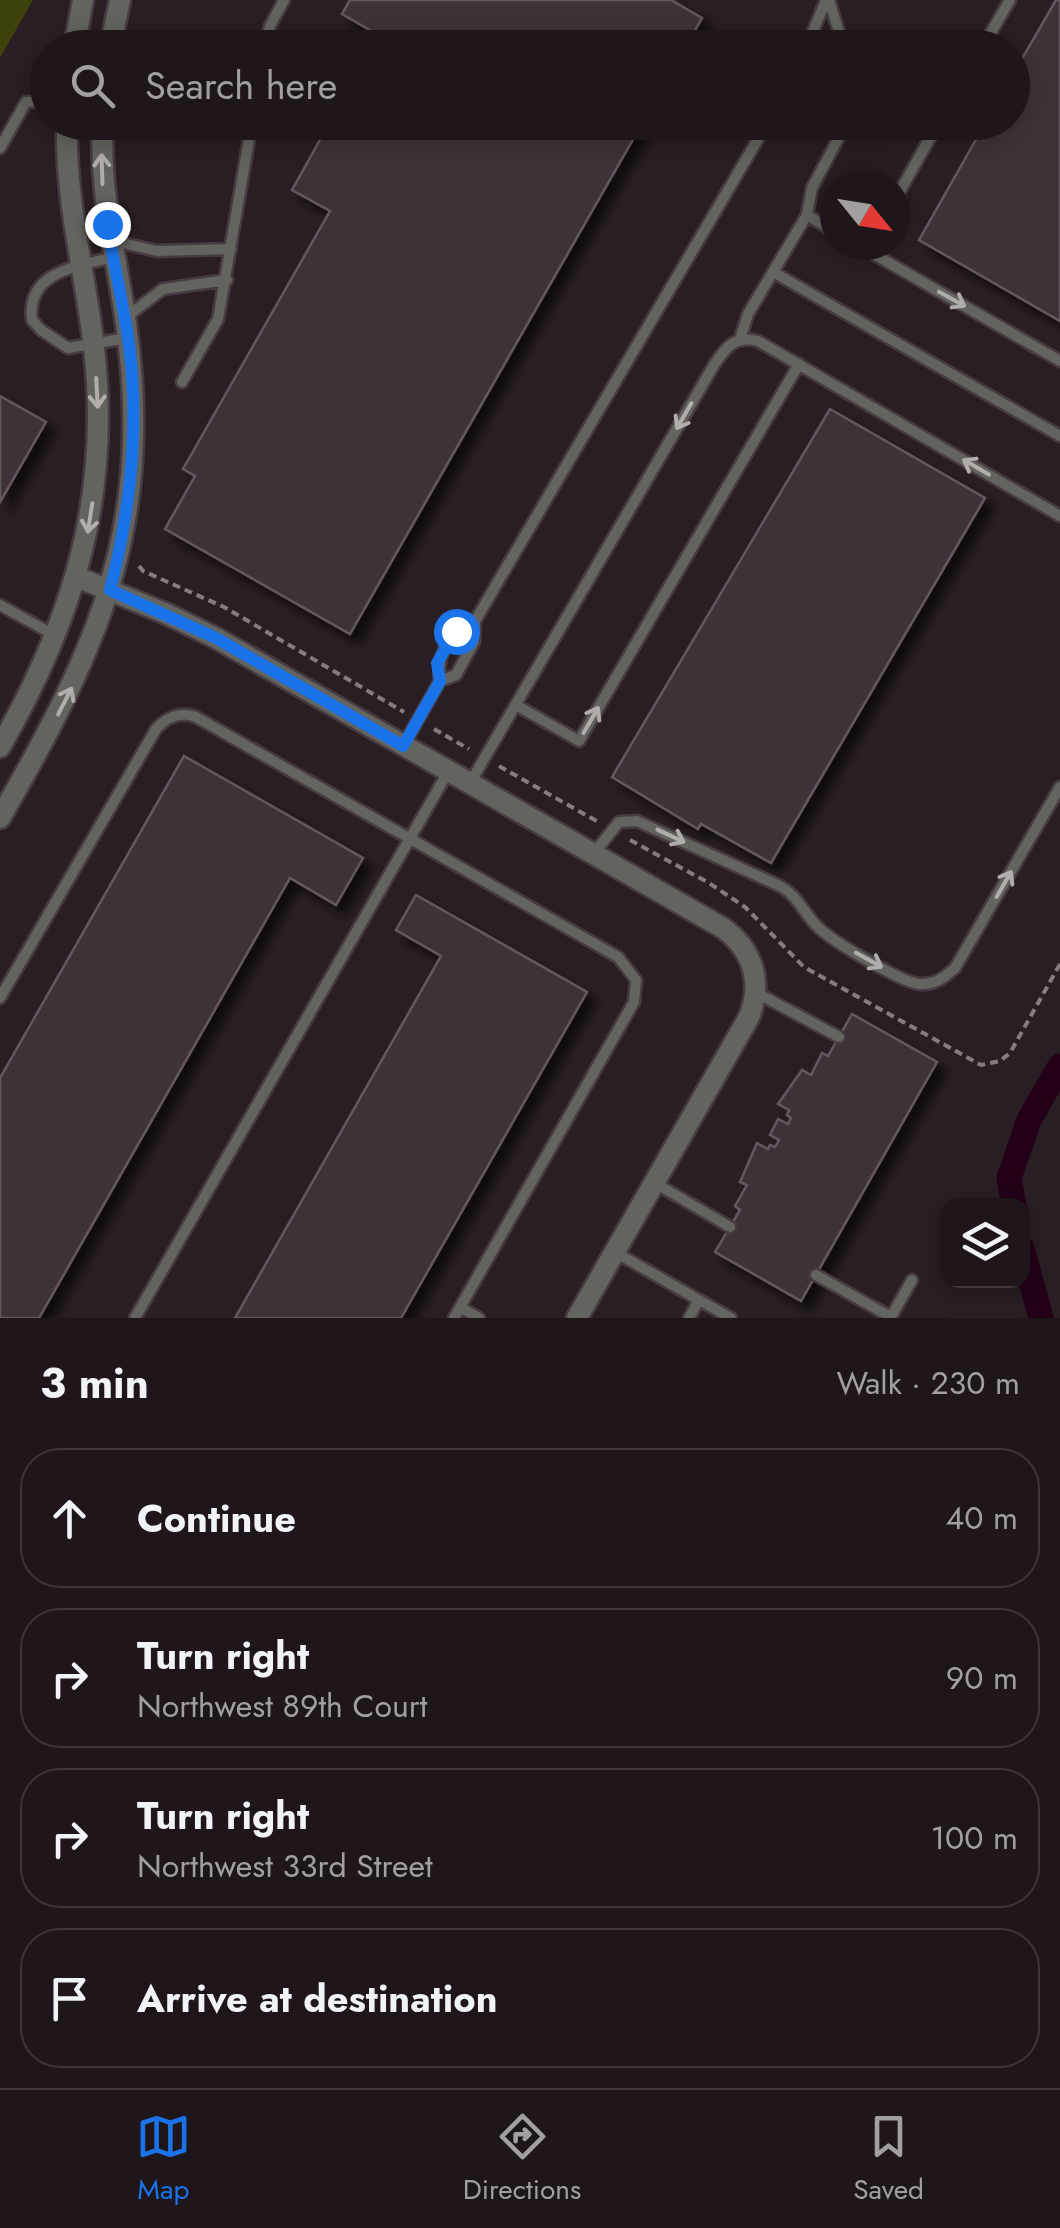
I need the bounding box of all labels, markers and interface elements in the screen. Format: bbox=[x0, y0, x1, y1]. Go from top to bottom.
search box bbox=[30, 30, 1030, 140]
icon: search bbox=[65, 58, 120, 113]
text: Search here bbox=[145, 58, 337, 113]
one-way arrow bbox=[93, 154, 112, 186]
north arrow bbox=[820, 170, 910, 260]
route end bbox=[85, 202, 131, 248]
one-way arrow bbox=[936, 289, 966, 309]
one-way arrow bbox=[88, 376, 107, 408]
one-way arrow bbox=[674, 402, 694, 430]
one-way arrow bbox=[962, 457, 991, 477]
one-way arrow bbox=[80, 501, 98, 533]
route start bbox=[434, 609, 480, 655]
one-way arrow bbox=[56, 687, 75, 717]
one-way arrow bbox=[581, 706, 601, 735]
one-way arrow bbox=[655, 828, 686, 846]
one-way arrow bbox=[994, 870, 1014, 899]
one-way arrow bbox=[855, 950, 883, 970]
map controls bbox=[940, 1198, 1030, 1288]
button: layers bbox=[940, 1198, 1030, 1288]
text: 3 min bbox=[40, 1353, 149, 1414]
text: Walk · 230 m bbox=[836, 1360, 1020, 1406]
icon: ahead bbox=[42, 1491, 97, 1546]
text: Continue bbox=[137, 1491, 296, 1546]
text: 40 m bbox=[946, 1495, 1018, 1541]
text: Turn right bbox=[137, 1628, 309, 1683]
icon: right bbox=[42, 1651, 97, 1706]
text: 90 m bbox=[946, 1655, 1018, 1701]
text: Northwest 89th Court bbox=[137, 1683, 427, 1729]
text: Turn right bbox=[137, 1788, 309, 1843]
icon: right bbox=[42, 1811, 97, 1866]
text: 100 m bbox=[931, 1815, 1018, 1861]
text: Northwest 33rd Street bbox=[137, 1843, 433, 1889]
icon: arrive bbox=[42, 1971, 97, 2026]
text: Arrive at destination bbox=[137, 1971, 498, 2026]
tab: Map bbox=[136, 2109, 191, 2210]
tab: Directions bbox=[463, 2109, 581, 2210]
tab: Saved bbox=[853, 2109, 924, 2210]

